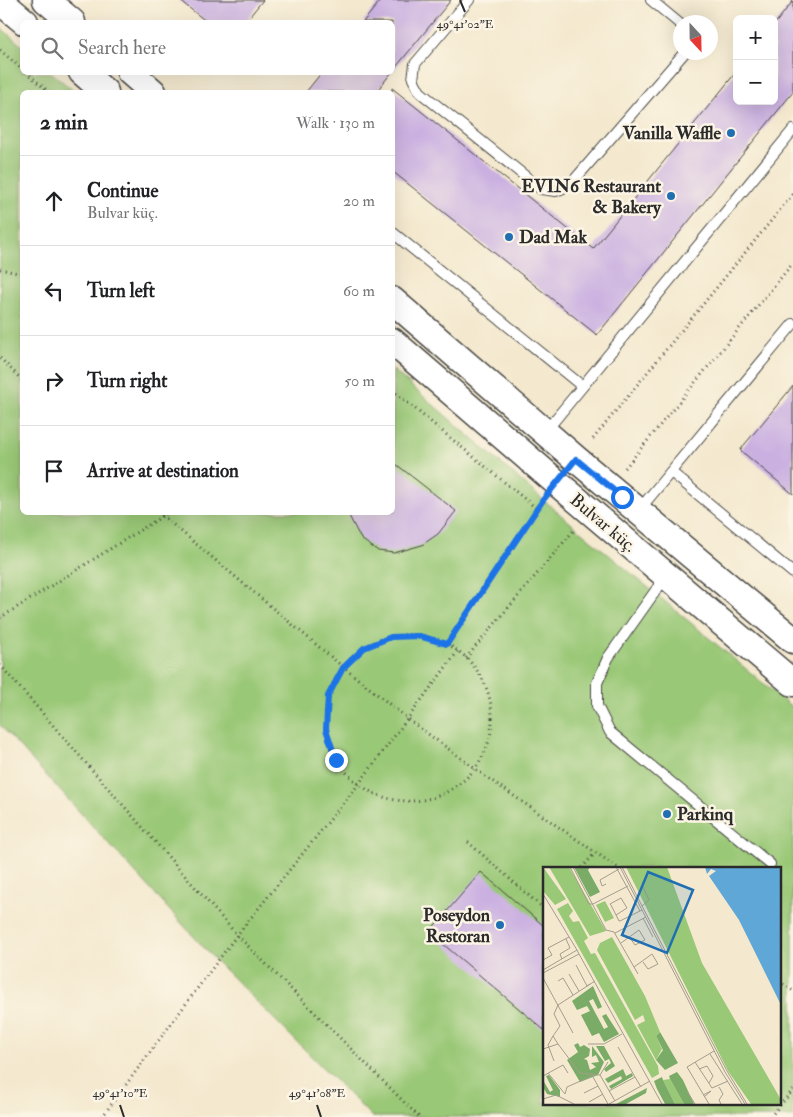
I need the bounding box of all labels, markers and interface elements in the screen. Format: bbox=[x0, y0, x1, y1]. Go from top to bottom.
north arrow bbox=[673, 15, 718, 60]
map controls bbox=[733, 15, 778, 105]
button: + bbox=[733, 15, 778, 60]
text: 49°41'02"E bbox=[437, 17, 494, 32]
search box bbox=[20, 20, 395, 75]
icon: search bbox=[38, 34, 66, 62]
text: Search here bbox=[78, 36, 166, 60]
button: − bbox=[733, 60, 778, 105]
text: 2 min bbox=[40, 109, 88, 136]
text: Walk · 130 m bbox=[296, 113, 375, 133]
place label: Vanilla Waffle bbox=[622, 122, 721, 145]
marker: Vanilla Waffle bbox=[725, 127, 737, 139]
place label: EVIN6 Restaurant & Bakery bbox=[521, 175, 662, 219]
text: Continue bbox=[87, 179, 158, 203]
icon: ahead bbox=[40, 187, 68, 215]
marker: EVIN6 Restaurant & Bakery bbox=[665, 190, 677, 202]
text: 20 m bbox=[343, 191, 375, 211]
text: Bulvar küç. bbox=[87, 203, 158, 223]
place label: Dad Mak bbox=[519, 226, 587, 249]
marker: Dad Mak bbox=[503, 231, 515, 243]
icon: left bbox=[40, 277, 68, 305]
text: Turn left bbox=[87, 279, 155, 303]
text: 60 m bbox=[343, 281, 375, 301]
icon: right bbox=[40, 367, 68, 395]
text: Turn right bbox=[87, 369, 167, 393]
text: 50 m bbox=[344, 371, 375, 391]
icon: arrive bbox=[40, 457, 68, 485]
text: Arrive at destination bbox=[87, 459, 239, 483]
route start bbox=[611, 486, 634, 509]
street label: Bulvar küç. bbox=[565, 489, 641, 557]
route end bbox=[325, 749, 348, 772]
place label: Parkinq bbox=[677, 803, 734, 826]
marker: Parkinq bbox=[661, 808, 673, 820]
inset map bbox=[543, 867, 780, 1104]
place label: Poseydon Restoran bbox=[423, 904, 491, 948]
marker: Poseydon Restoran bbox=[494, 919, 506, 931]
text: 49°41'10"E bbox=[93, 1086, 148, 1101]
text: 49°41'08"E bbox=[289, 1086, 346, 1101]

